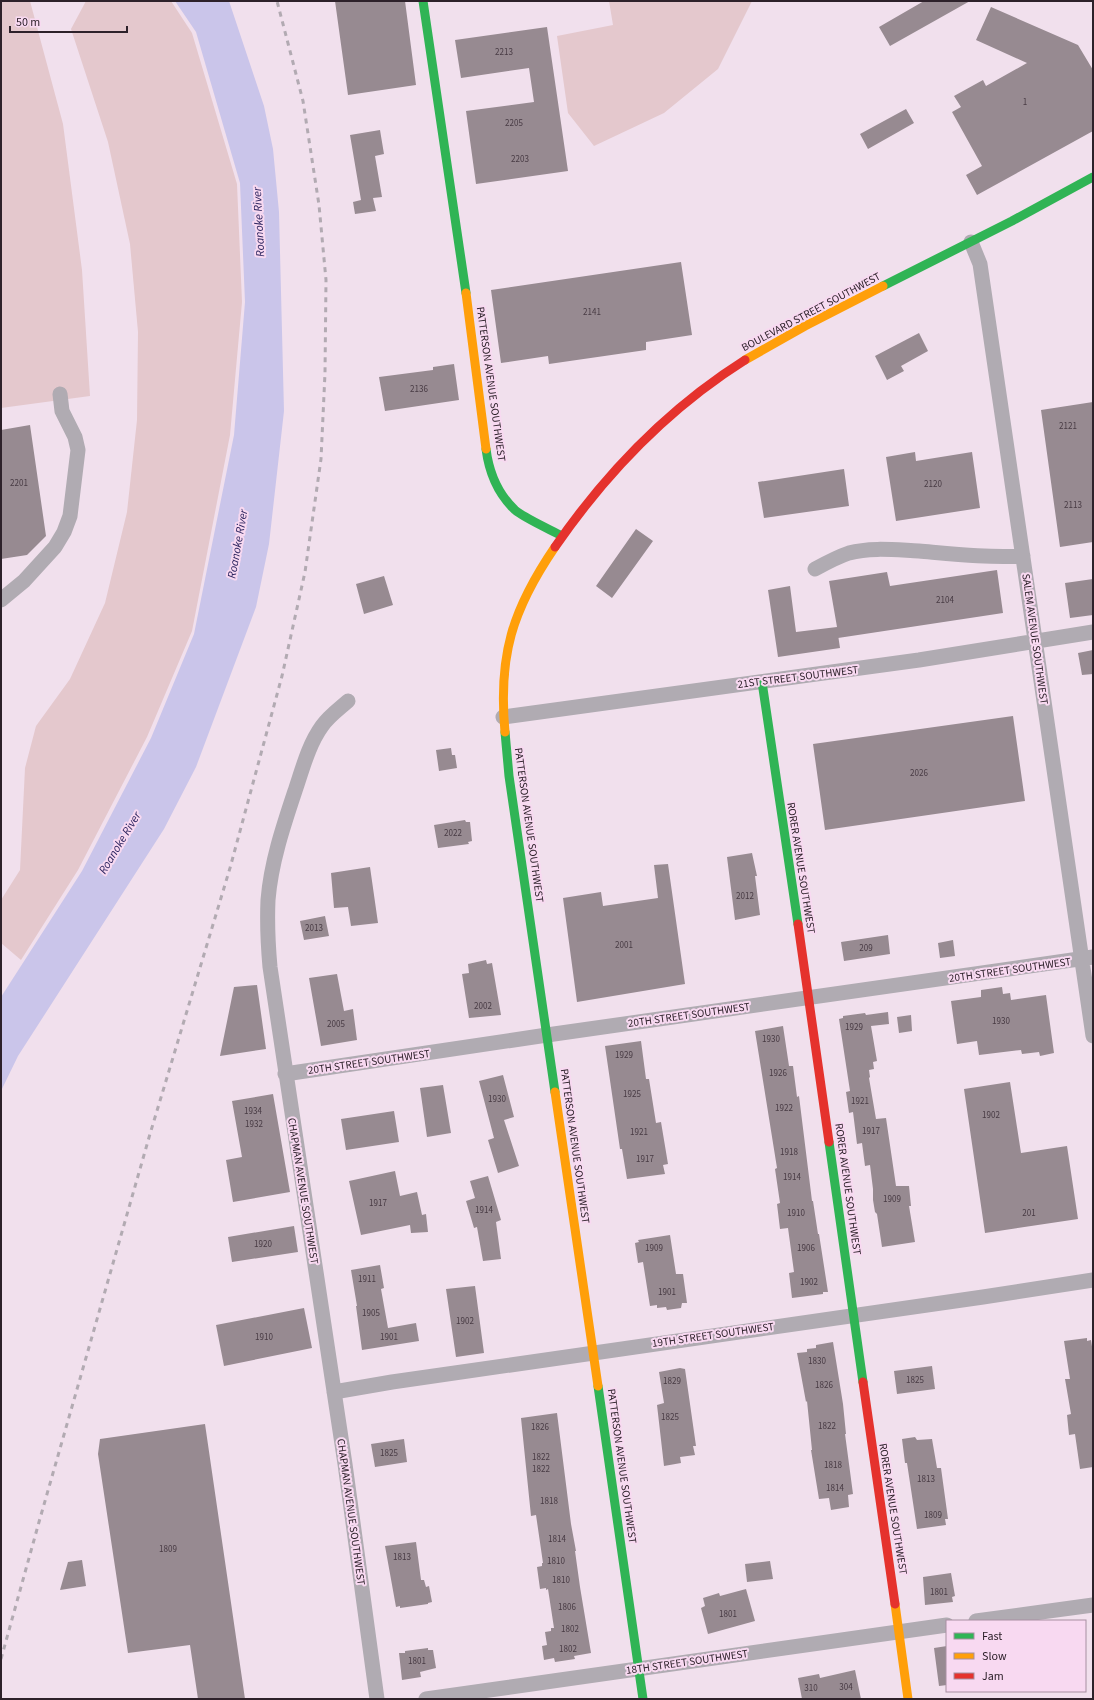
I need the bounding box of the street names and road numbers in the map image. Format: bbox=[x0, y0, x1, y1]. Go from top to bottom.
street label: BOULEVARD STREET SOUTHWEST bbox=[739, 269, 883, 355]
street label: PATTERSON AVENUE SOUTHWEST bbox=[473, 306, 509, 462]
street label: SALEM AVENUE SOUTHWEST bbox=[1018, 573, 1052, 706]
street label: 21ST STREET SOUTHWEST bbox=[737, 662, 859, 692]
street label: PATTERSON AVENUE SOUTHWEST bbox=[511, 747, 547, 903]
street label: RORER AVENUE SOUTHWEST bbox=[783, 801, 819, 935]
street label: 20TH STREET SOUTHWEST bbox=[948, 954, 1072, 986]
street label: 20TH STREET SOUTHWEST bbox=[627, 999, 751, 1031]
street label: 20TH STREET SOUTHWEST bbox=[307, 1046, 431, 1078]
street label: PATTERSON AVENUE SOUTHWEST bbox=[557, 1068, 593, 1224]
street label: CHAPMAN AVENUE SOUTHWEST bbox=[284, 1117, 322, 1265]
street label: RORER AVENUE SOUTHWEST bbox=[831, 1122, 865, 1256]
street label: 19TH STREET SOUTHWEST bbox=[651, 1319, 775, 1351]
street label: PATTERSON AVENUE SOUTHWEST bbox=[604, 1388, 640, 1544]
street label: CHAPMAN AVENUE SOUTHWEST bbox=[333, 1438, 369, 1586]
street label: RORER AVENUE SOUTHWEST bbox=[875, 1442, 911, 1576]
street label: 18TH STREET SOUTHWEST bbox=[625, 1646, 749, 1678]

